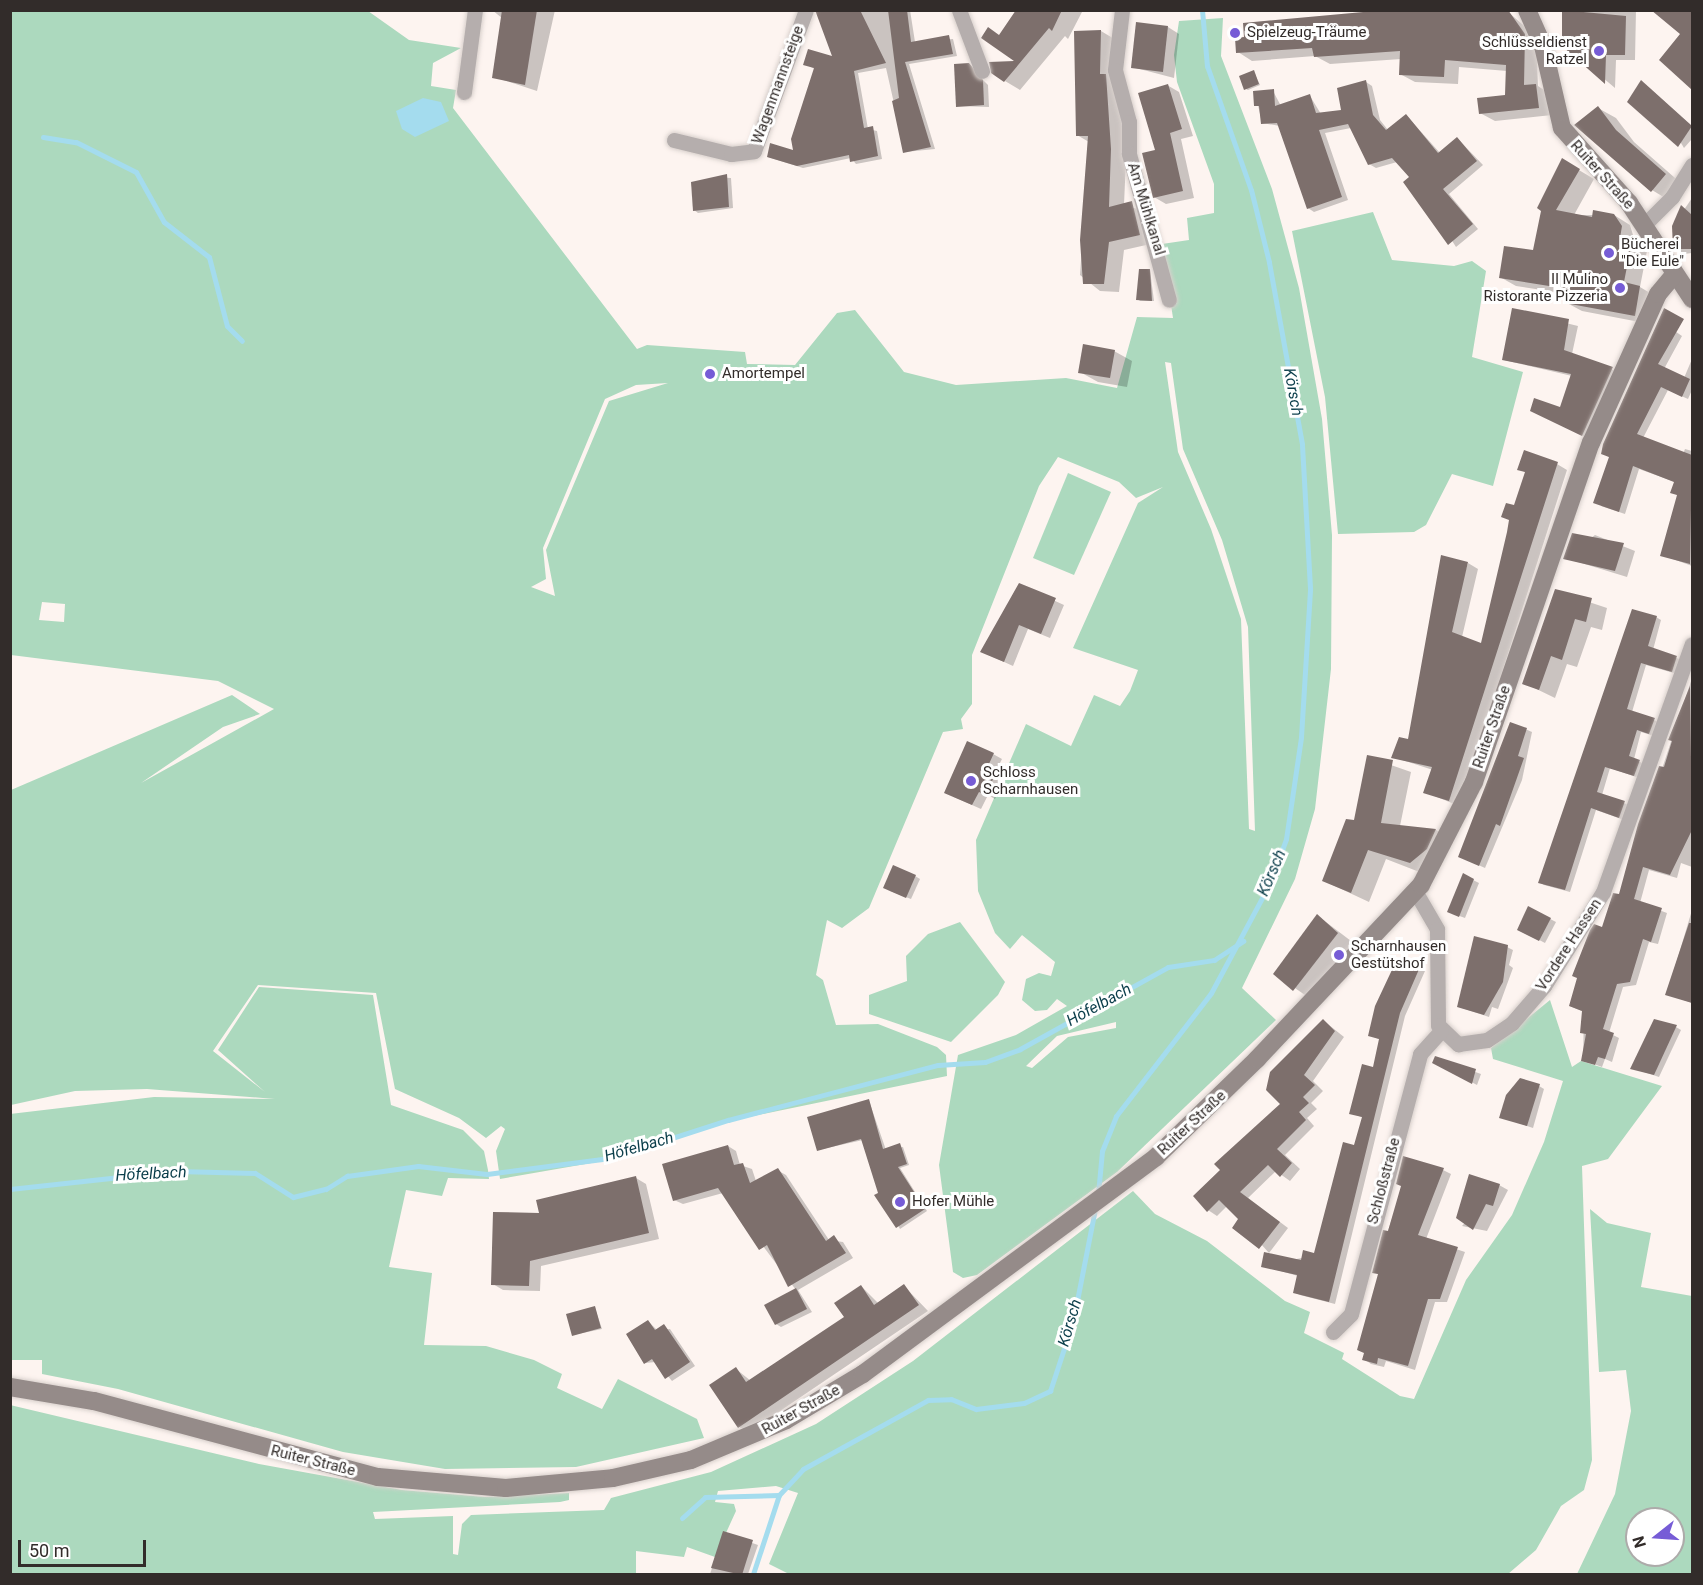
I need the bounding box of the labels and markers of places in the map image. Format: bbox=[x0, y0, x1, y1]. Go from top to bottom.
place label: Spielzeug-Träume bbox=[1247, 24, 1366, 42]
marker: Spielzeug-Träume bbox=[1228, 26, 1242, 40]
place label: Schlüsseldienst Ratzel bbox=[1482, 33, 1587, 68]
marker: Schlüsseldienst Ratzel bbox=[1592, 44, 1606, 58]
place label: Bücherei "Die Eule" bbox=[1621, 235, 1684, 270]
marker: Bücherei "Die Eule" bbox=[1602, 246, 1616, 260]
place label: Il Mulino Ristorante Pizzeria bbox=[1484, 270, 1608, 305]
marker: Il Mulino Ristorante Pizzeria bbox=[1613, 281, 1627, 295]
place label: Amortempel bbox=[722, 365, 805, 383]
marker: Amortempel bbox=[703, 367, 717, 381]
place label: Schloss Scharnhausen bbox=[983, 763, 1078, 798]
marker: Schloss Scharnhausen bbox=[964, 774, 978, 788]
place label: Scharnhausen Gestütshof bbox=[1351, 937, 1446, 972]
marker: Scharnhausen Gestütshof bbox=[1332, 948, 1346, 962]
place label: Hofer Mühle bbox=[912, 1193, 994, 1211]
marker: Hofer Mühle bbox=[893, 1195, 907, 1209]

